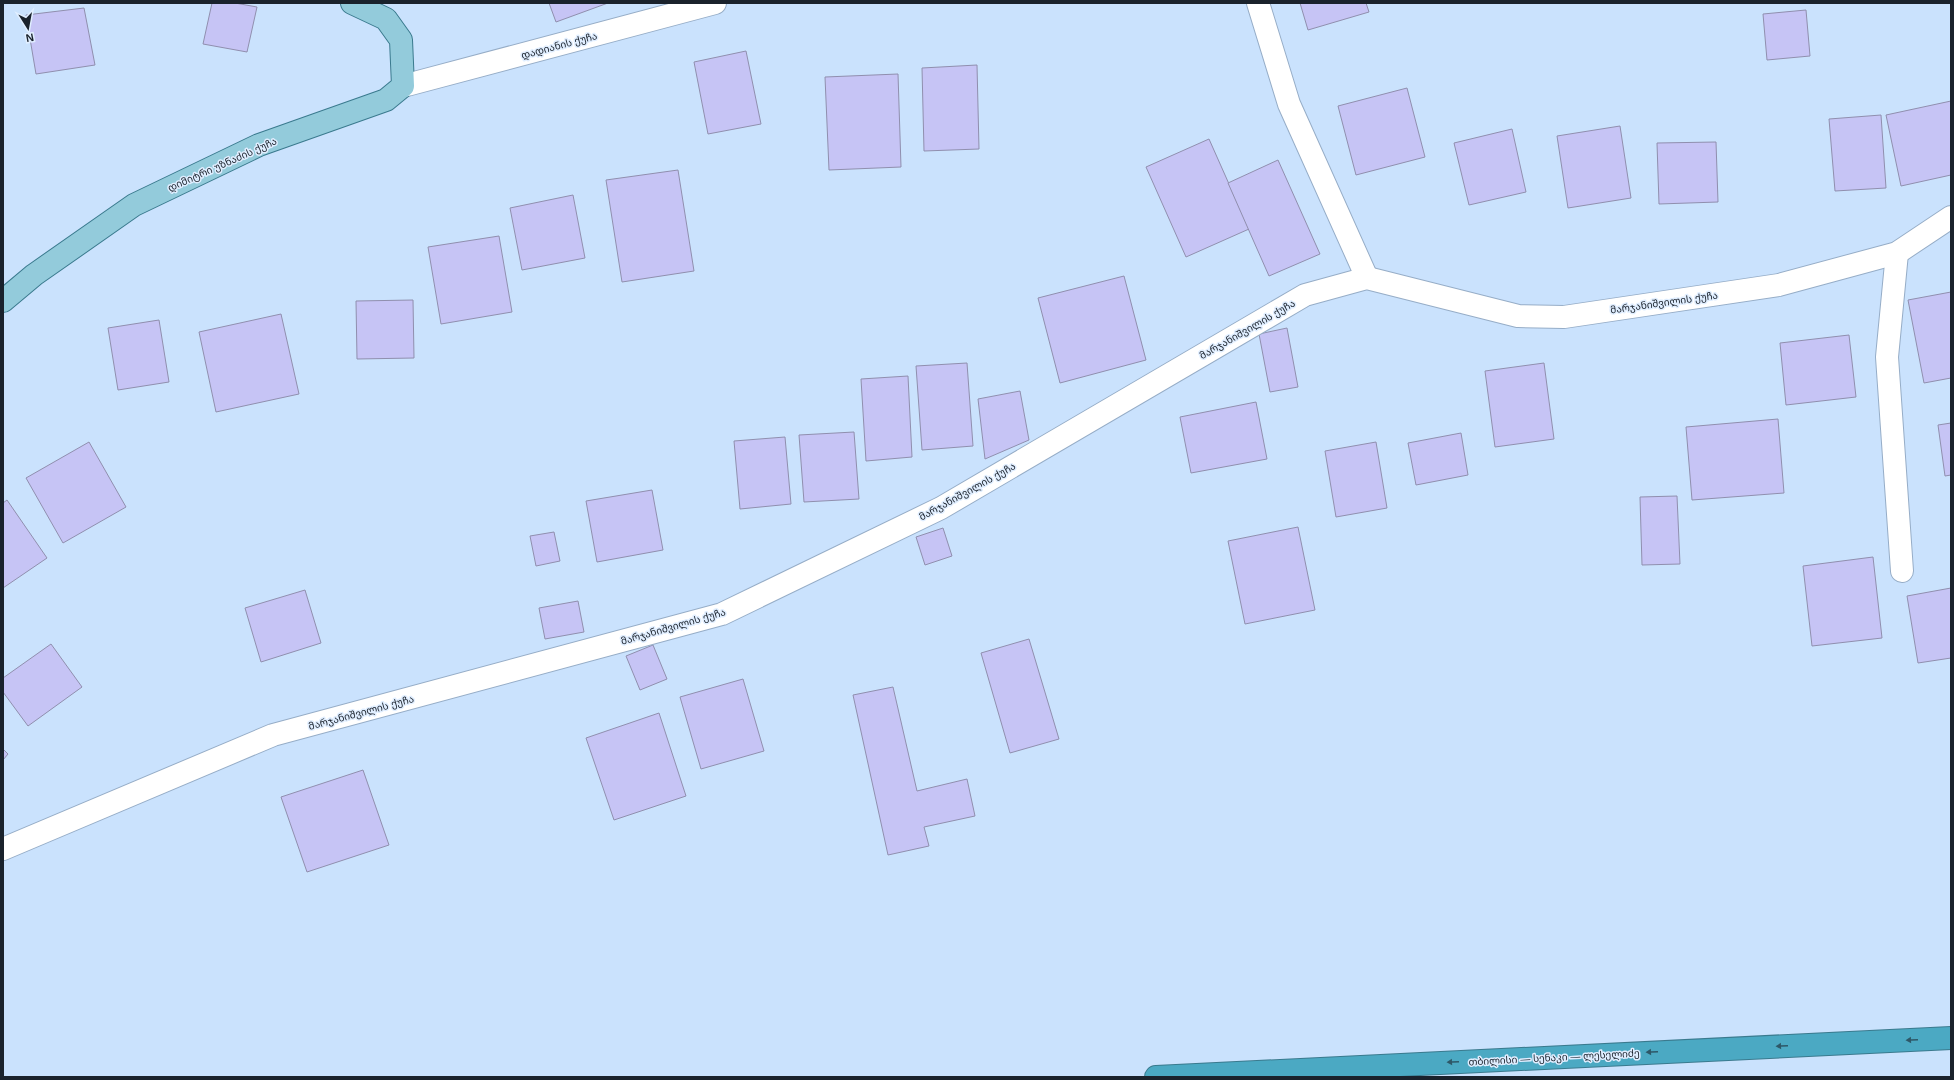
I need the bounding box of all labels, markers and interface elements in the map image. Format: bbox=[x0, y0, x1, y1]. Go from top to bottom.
north arrow bbox=[8, 8, 48, 48]
street label: დადიანის ქუჩა bbox=[520, 30, 599, 62]
text: N bbox=[25, 31, 35, 44]
street label: დიმიტრი უზნაძის ქუჩა bbox=[166, 135, 279, 194]
street label: მარჯანიშვილის ქუჩა bbox=[1610, 289, 1719, 316]
street label: მარჯანიშვილის ქუჩა bbox=[1198, 298, 1297, 362]
street label: მარჯანიშვილის ქუჩა bbox=[917, 460, 1018, 523]
street label: მარჯანიშვილის ქუჩა bbox=[619, 606, 727, 648]
street label: მარჯანიშვილის ქუჩა bbox=[307, 693, 415, 733]
one-way arrow bbox=[1906, 1036, 1918, 1043]
one-way arrow bbox=[1775, 1043, 1788, 1049]
street label: თბილისი — სენაკი — ლესელიძე bbox=[1468, 1048, 1640, 1068]
one-way arrow bbox=[1646, 1049, 1658, 1056]
one-way arrow bbox=[1447, 1059, 1459, 1066]

